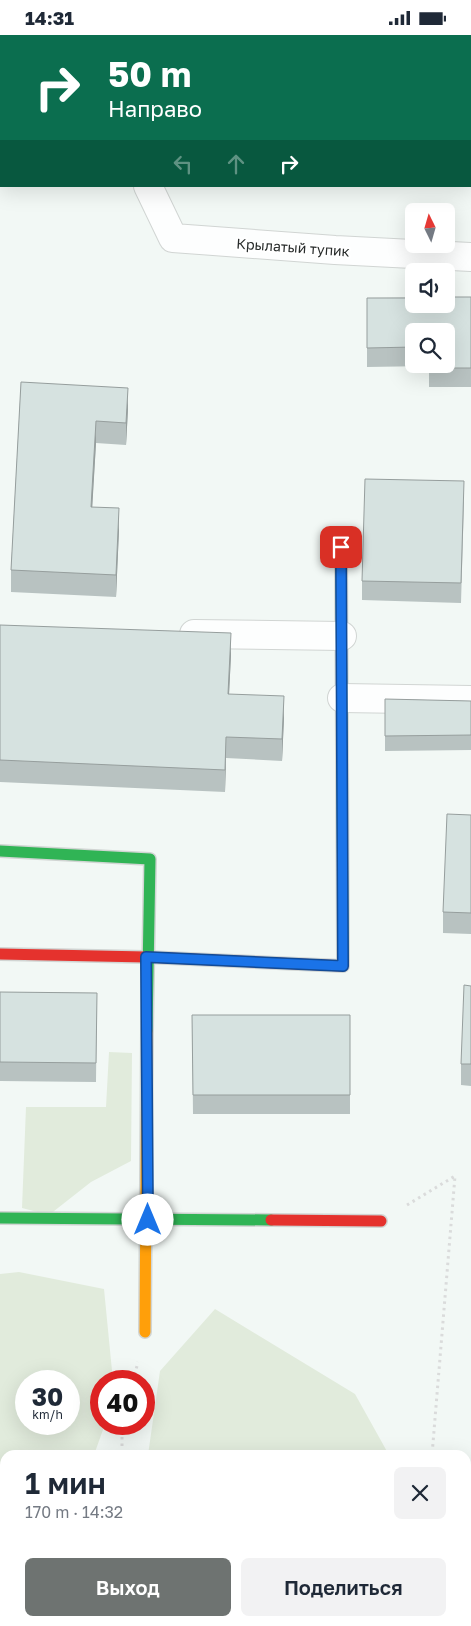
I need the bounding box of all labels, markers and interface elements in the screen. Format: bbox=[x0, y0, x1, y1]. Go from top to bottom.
text: 14:31 bbox=[25, 6, 74, 29]
text: 50 m bbox=[108, 53, 191, 95]
icon: right bbox=[25, 55, 90, 120]
text: Направо bbox=[108, 95, 202, 122]
icon: left bbox=[169, 150, 197, 178]
icon: ahead bbox=[222, 150, 250, 178]
icon: right bbox=[275, 150, 303, 178]
north arrow bbox=[405, 203, 455, 253]
map controls bbox=[405, 203, 455, 373]
street label: Крылатый тупик bbox=[236, 235, 350, 259]
button: sound bbox=[405, 263, 455, 313]
button: search bbox=[405, 323, 455, 373]
pin bbox=[320, 526, 362, 568]
icon: arrive bbox=[327, 533, 355, 561]
position arrow bbox=[121, 1193, 173, 1245]
speed limit sign: 40 bbox=[90, 1370, 155, 1435]
text: 30 bbox=[32, 1381, 63, 1412]
text: km/h bbox=[32, 1407, 63, 1422]
text: 1 мин bbox=[25, 1465, 106, 1501]
button: close bbox=[394, 1467, 446, 1519]
text: 170 m · 14:32 bbox=[25, 1502, 123, 1522]
button: Выход bbox=[25, 1558, 231, 1616]
button: Поделиться bbox=[241, 1558, 446, 1616]

